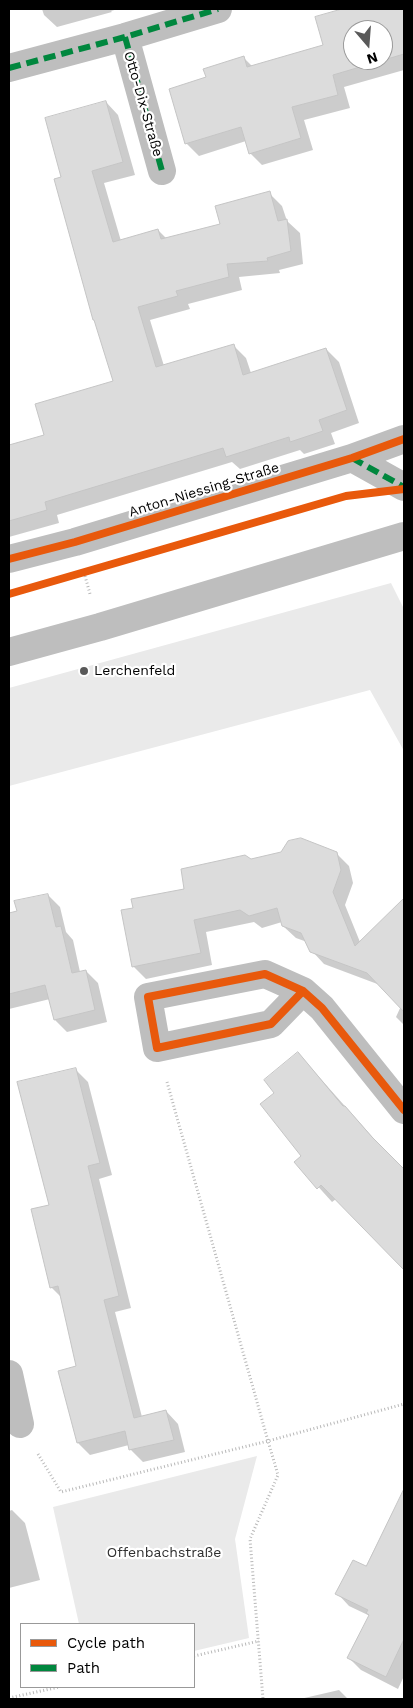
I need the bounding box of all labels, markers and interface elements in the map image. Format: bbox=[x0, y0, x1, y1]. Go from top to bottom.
north arrow bbox=[343, 20, 393, 70]
street label: Otto-Dix-Straße bbox=[120, 49, 166, 159]
text: N bbox=[365, 49, 380, 68]
street label: Anton-Niessing-Straße bbox=[127, 459, 281, 521]
place label: Lerchenfeld bbox=[94, 663, 175, 679]
marker: Lerchenfeld bbox=[78, 665, 90, 677]
park label: Offenbachstraße bbox=[107, 1545, 221, 1561]
legend bbox=[20, 1623, 195, 1688]
text: Cycle path bbox=[67, 1634, 145, 1652]
text: Path bbox=[67, 1659, 100, 1677]

